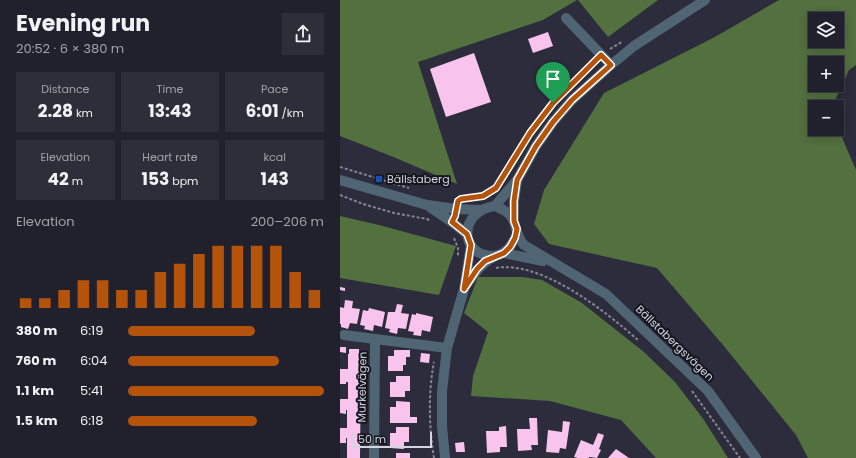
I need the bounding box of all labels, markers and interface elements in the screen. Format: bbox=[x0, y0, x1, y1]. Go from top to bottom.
text: Evening run bbox=[16, 8, 150, 39]
map controls bbox=[808, 12, 844, 136]
button: layers bbox=[808, 12, 844, 48]
button: share bbox=[282, 13, 324, 55]
text: 20:52 · 6 × 380 m bbox=[16, 39, 124, 58]
button: + bbox=[808, 56, 844, 92]
pin bbox=[536, 62, 570, 103]
icon: arrive bbox=[542, 68, 564, 90]
text: Distance bbox=[41, 81, 89, 97]
text: Time bbox=[157, 81, 183, 97]
text: Pace bbox=[261, 81, 288, 97]
text: 2.28 bbox=[38, 99, 73, 123]
text: 13:43 bbox=[148, 99, 192, 123]
text: 6:01 bbox=[246, 99, 279, 123]
button: − bbox=[808, 100, 844, 136]
text: km bbox=[73, 105, 93, 121]
text: /km bbox=[279, 105, 304, 121]
text: Elevation bbox=[41, 149, 90, 165]
text: Heart rate bbox=[142, 149, 198, 165]
text: kcal bbox=[263, 149, 286, 165]
text: 42 bbox=[48, 167, 69, 191]
text: 153 bbox=[142, 167, 169, 191]
text: 143 bbox=[261, 167, 289, 191]
place label: Bällstaberg bbox=[387, 171, 450, 187]
text: m bbox=[69, 173, 83, 189]
text: bpm bbox=[169, 173, 198, 189]
marker: Bällstaberg bbox=[374, 174, 384, 184]
text: Elevation bbox=[16, 212, 75, 231]
text: 200–206 m bbox=[251, 212, 324, 231]
street label: Bällstabergsvägen bbox=[632, 301, 718, 385]
text: 380 m bbox=[16, 321, 57, 340]
text: 6:19 bbox=[80, 321, 103, 340]
text: 760 m bbox=[16, 351, 56, 370]
text: 6:04 bbox=[80, 351, 107, 370]
street label: Murkelvägen bbox=[353, 352, 371, 422]
text: 1.1 km bbox=[16, 381, 54, 400]
text: 5:41 bbox=[80, 381, 103, 400]
text: 1.5 km bbox=[16, 411, 58, 430]
text: 6:18 bbox=[80, 411, 103, 430]
scale bar bbox=[352, 430, 432, 449]
text: 50 m bbox=[358, 431, 386, 447]

